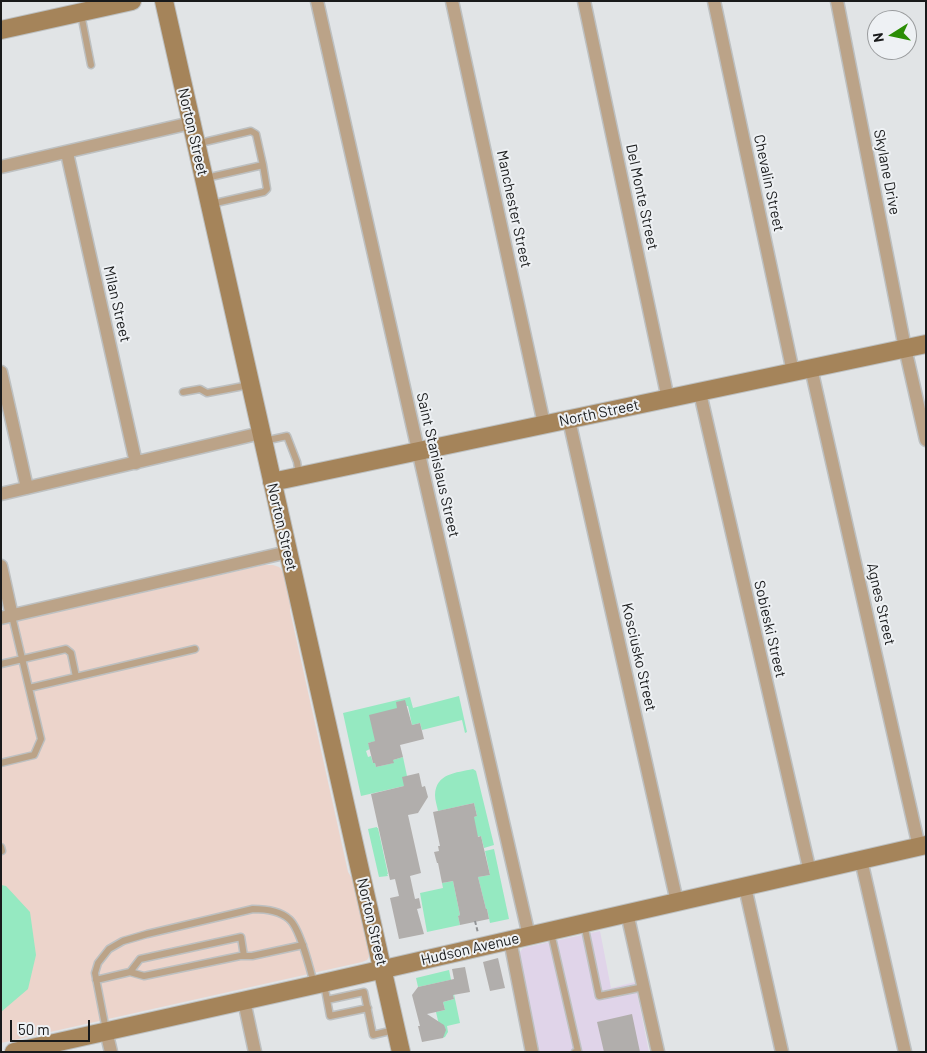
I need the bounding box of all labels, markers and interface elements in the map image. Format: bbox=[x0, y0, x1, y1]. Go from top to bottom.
north arrow bbox=[867, 10, 917, 60]
text: N bbox=[869, 31, 887, 44]
street label: Norton Street bbox=[174, 86, 212, 178]
street label: Skylane Drive bbox=[870, 128, 904, 216]
street label: Chevalin Street bbox=[750, 133, 788, 233]
street label: Del Monte Street bbox=[622, 142, 662, 252]
street label: Manchester Street bbox=[493, 149, 535, 269]
street label: Milan Street bbox=[99, 264, 135, 344]
street label: Saint Stanislaus Street bbox=[413, 391, 463, 539]
street label: North Street bbox=[557, 396, 641, 430]
street label: Norton Street bbox=[263, 481, 301, 573]
street label: Agnes Street bbox=[863, 561, 899, 647]
street label: Sobieski Street bbox=[750, 579, 790, 679]
street label: Kosciusko Street bbox=[618, 601, 660, 713]
street label: Norton Street bbox=[353, 876, 391, 968]
street label: Hudson Avenue bbox=[419, 929, 521, 969]
scale bar bbox=[12, 1010, 92, 1042]
text: 50 m bbox=[18, 1020, 50, 1038]

